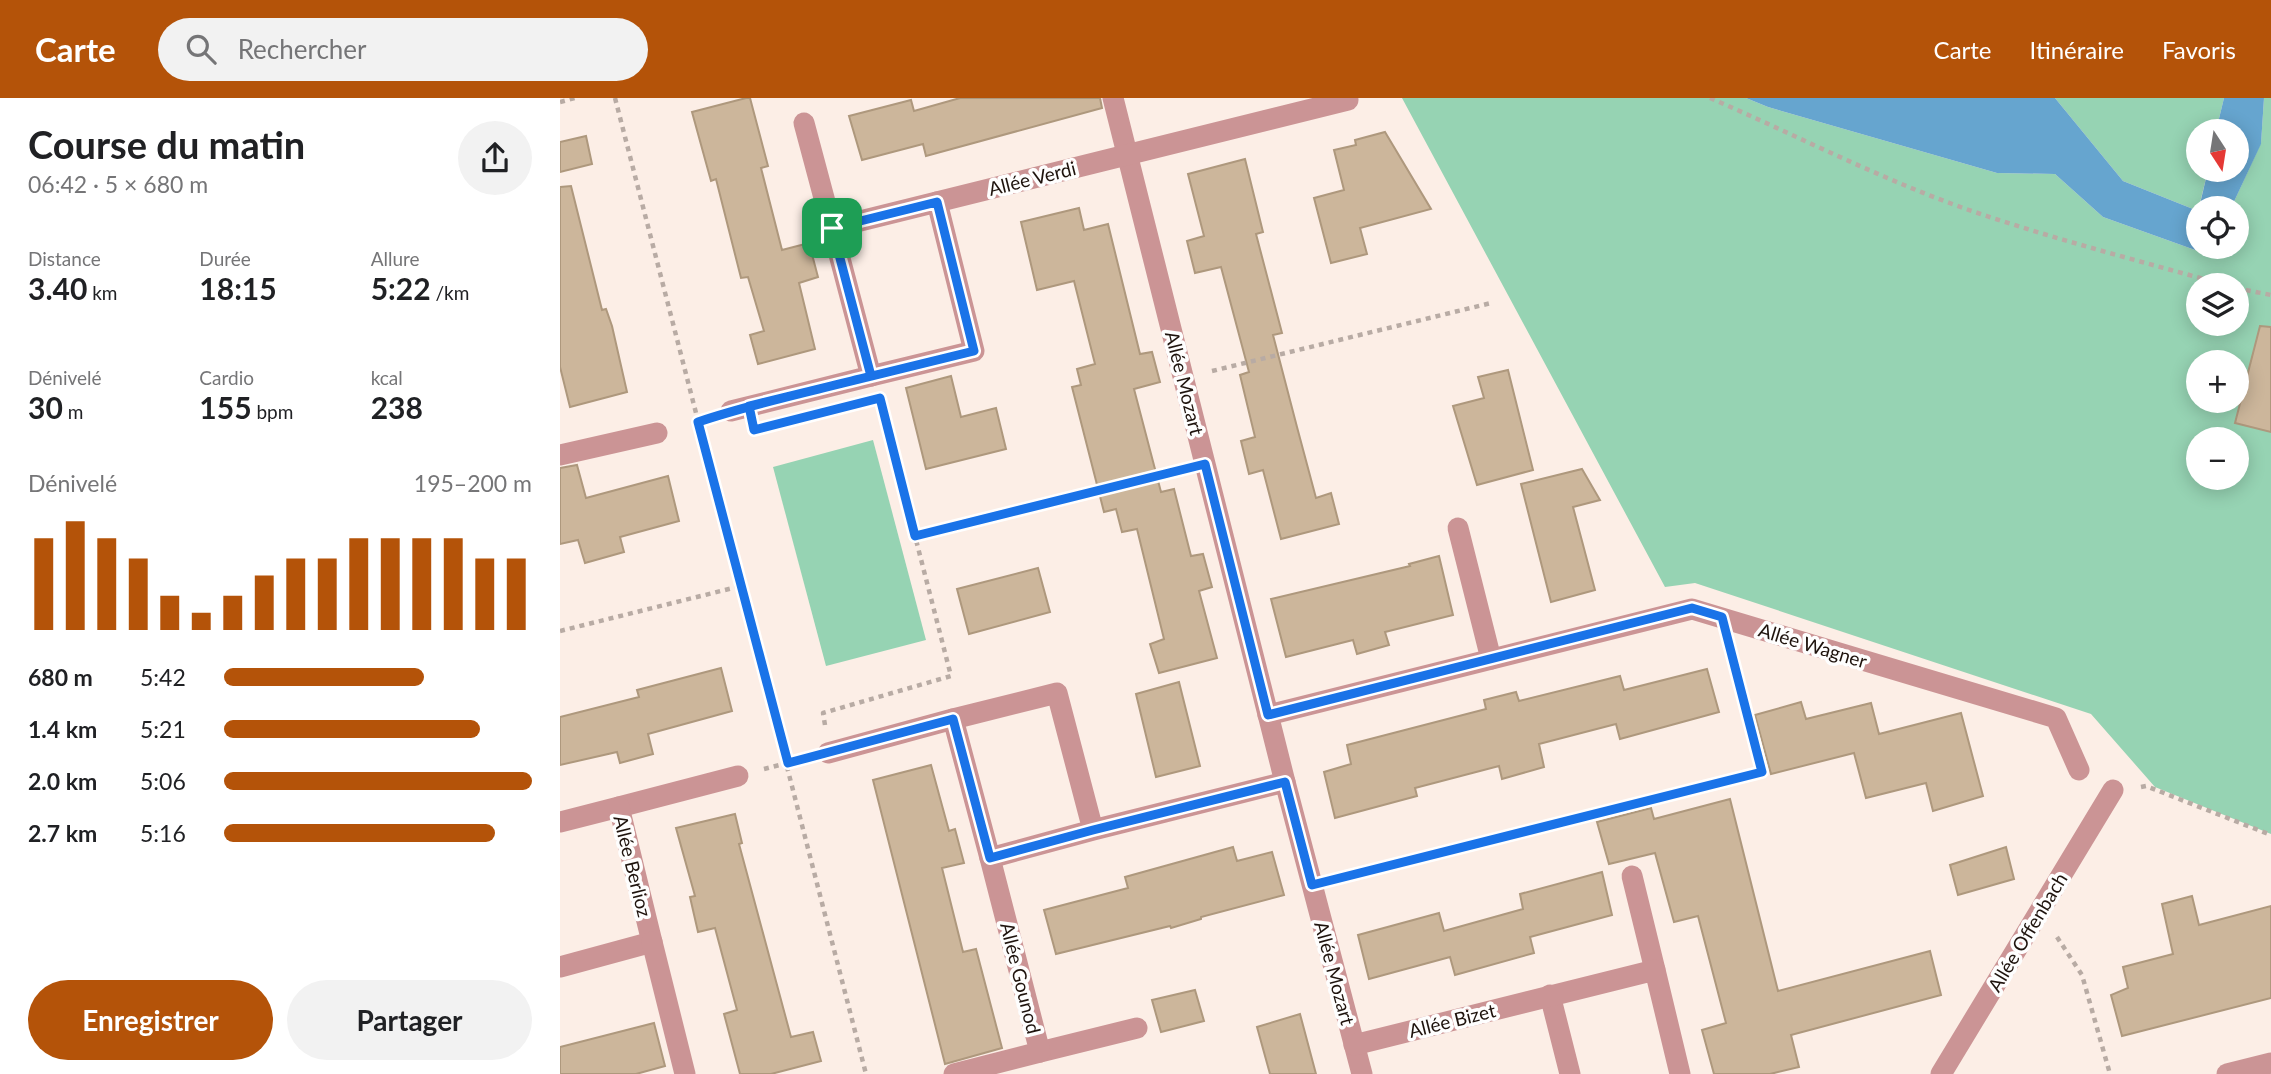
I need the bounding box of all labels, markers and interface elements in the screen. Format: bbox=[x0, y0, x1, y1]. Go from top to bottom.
search box bbox=[158, 18, 648, 81]
text: Carte bbox=[35, 29, 116, 69]
icon: search bbox=[182, 30, 220, 68]
text: Rechercher bbox=[238, 33, 367, 65]
text: Carte bbox=[1934, 35, 1992, 64]
text: Itinéraire bbox=[2030, 35, 2124, 64]
text: Favoris bbox=[2162, 35, 2236, 64]
north arrow bbox=[2186, 119, 2249, 182]
map controls bbox=[2186, 119, 2249, 490]
text: Course du matin bbox=[28, 121, 305, 167]
button: share bbox=[458, 121, 532, 195]
street label: Allée Verdi bbox=[986, 156, 1078, 200]
text: 06:42 · 5 × 680 m bbox=[28, 170, 208, 198]
button: locate bbox=[2186, 196, 2249, 259]
pin bbox=[802, 198, 862, 258]
icon: arrive bbox=[813, 209, 851, 247]
text: Distance bbox=[28, 247, 101, 270]
text: Durée bbox=[199, 247, 251, 270]
text: Allure bbox=[371, 247, 420, 270]
text: 3.40 bbox=[28, 270, 87, 306]
text: 18:15 bbox=[199, 270, 277, 306]
text: 5:22 bbox=[371, 270, 431, 306]
button: layers bbox=[2186, 273, 2249, 336]
text: km bbox=[87, 281, 117, 304]
text: /km bbox=[431, 281, 469, 304]
street label: Allée Mozart bbox=[1161, 329, 1209, 438]
button: + bbox=[2186, 350, 2249, 413]
text: Dénivelé bbox=[28, 366, 102, 389]
text: Cardio bbox=[199, 366, 254, 389]
text: kcal bbox=[371, 366, 403, 389]
text: 30 bbox=[28, 389, 63, 425]
text: 155 bbox=[199, 389, 252, 425]
text: 238 bbox=[371, 389, 423, 425]
text: m bbox=[63, 400, 83, 423]
text: bpm bbox=[252, 400, 293, 423]
button: − bbox=[2186, 427, 2249, 490]
text: Dénivelé bbox=[28, 469, 117, 497]
text: 195–200 m bbox=[414, 469, 532, 497]
street label: Allée Wagner bbox=[1756, 618, 1870, 672]
text: 680 m bbox=[28, 663, 93, 691]
text: 5:42 bbox=[140, 663, 186, 691]
text: 1.4 km bbox=[28, 715, 97, 743]
text: 5:21 bbox=[140, 715, 186, 743]
text: 2.0 km bbox=[28, 767, 97, 795]
text: 5:06 bbox=[140, 767, 186, 795]
street label: Allée Berlioz bbox=[609, 813, 657, 919]
text: 2.7 km bbox=[28, 819, 97, 847]
text: 5:16 bbox=[140, 819, 186, 847]
street label: Allée Offenbach bbox=[1982, 868, 2072, 996]
street label: Allée Mozart bbox=[1310, 919, 1360, 1028]
street label: Allée Gounod bbox=[996, 920, 1046, 1036]
button: Enregistrer bbox=[28, 980, 273, 1060]
button: Partager bbox=[287, 980, 532, 1060]
street label: Allée Bizet bbox=[1406, 998, 1498, 1042]

